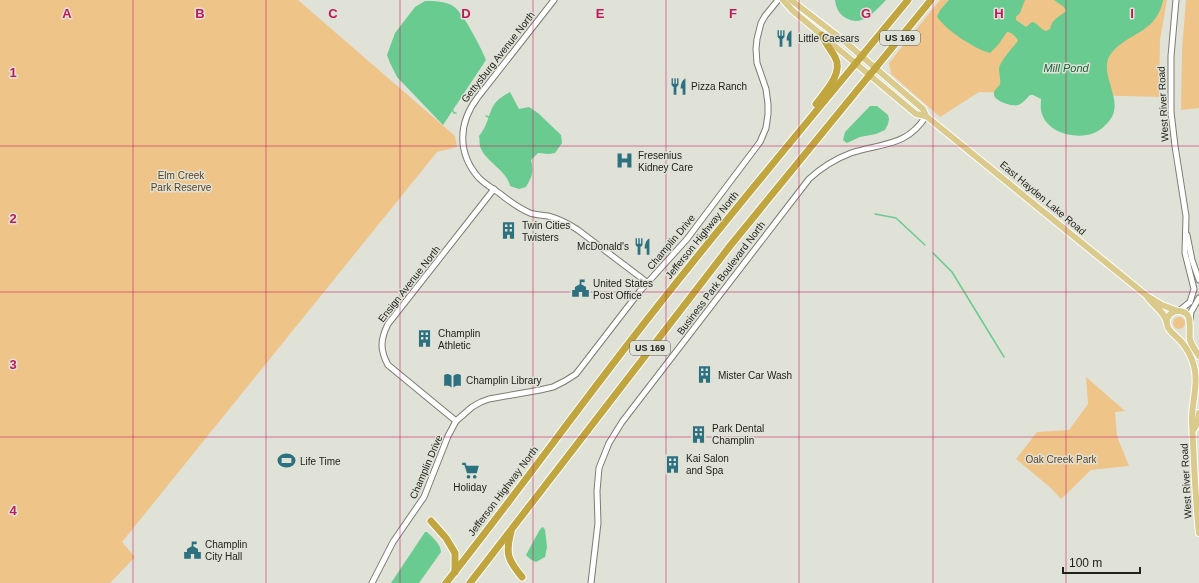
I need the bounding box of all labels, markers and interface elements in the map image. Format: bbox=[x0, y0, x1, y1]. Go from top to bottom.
text: A bbox=[62, 6, 72, 21]
text: B bbox=[195, 6, 205, 21]
text: C bbox=[328, 6, 338, 21]
text: D bbox=[461, 6, 471, 21]
text: E bbox=[596, 6, 605, 21]
text: F bbox=[729, 6, 737, 21]
text: G bbox=[861, 6, 871, 21]
text: H bbox=[994, 6, 1004, 21]
text: I bbox=[1130, 6, 1134, 21]
street label: Gettysburg Avenue North bbox=[459, 9, 537, 105]
restaurant icon: Little Caesars bbox=[775, 28, 795, 48]
road number: US 169 bbox=[880, 31, 920, 45]
place label: Little Caesars bbox=[798, 33, 859, 44]
water label: Mill Pond bbox=[1043, 62, 1089, 74]
text: 1 bbox=[9, 65, 17, 80]
street label: West River Road bbox=[1156, 66, 1170, 142]
restaurant icon: Pizza Ranch bbox=[668, 76, 688, 96]
place label: Pizza Ranch bbox=[691, 81, 747, 92]
place label: Fresenius Kidney Care bbox=[638, 150, 693, 173]
hospital icon: Fresenius Kidney Care bbox=[615, 151, 635, 171]
street label: East Hayden Lake Road bbox=[998, 159, 1088, 237]
park label: Elm Creek Park Reserve bbox=[151, 170, 212, 193]
street label: Jefferson Highway North bbox=[663, 189, 741, 281]
text: 2 bbox=[9, 211, 17, 226]
street label: Champlin Drive bbox=[645, 212, 697, 272]
street label: Business Park Boulevard North bbox=[675, 219, 767, 337]
place label: Twin Cities Twisters bbox=[522, 220, 570, 243]
building icon: Twin Cities Twisters bbox=[499, 221, 519, 241]
restaurant icon: McDonald's bbox=[632, 236, 652, 256]
place label: McDonald's bbox=[577, 241, 629, 252]
street label: Ensign Avenue North bbox=[376, 244, 442, 324]
place label: United States Post Office bbox=[593, 278, 653, 301]
public building icon: United States Post Office bbox=[570, 279, 590, 299]
place label: Champlin Athletic bbox=[438, 328, 480, 351]
building icon: Champlin Athletic bbox=[415, 329, 435, 349]
road number: US 169 bbox=[630, 341, 670, 355]
text: 3 bbox=[9, 357, 17, 372]
building icon: Mister Car Wash bbox=[695, 365, 715, 385]
library icon: Champlin Library bbox=[443, 370, 463, 390]
place label: Mister Car Wash bbox=[718, 370, 792, 381]
place label: Champlin Library bbox=[466, 375, 542, 386]
place label: Park Dental Champlin bbox=[712, 423, 764, 446]
building icon: Park Dental Champlin bbox=[689, 424, 709, 444]
street label: Champlin Drive bbox=[408, 433, 445, 501]
street label: West River Road bbox=[1179, 443, 1193, 519]
street label: Jefferson Highway North bbox=[466, 444, 540, 538]
sports icon: Life Time bbox=[277, 451, 297, 471]
place label: Kai Salon and Spa bbox=[686, 453, 729, 476]
building icon: Kai Salon and Spa bbox=[663, 454, 683, 474]
park label: Oak Creek Park bbox=[1025, 454, 1098, 465]
place label: Life Time bbox=[300, 456, 341, 467]
supermarket icon: Holiday bbox=[460, 460, 480, 480]
place label: Holiday bbox=[453, 482, 487, 493]
text: 4 bbox=[9, 503, 17, 518]
place label: Champlin City Hall bbox=[205, 539, 247, 562]
public building icon: Champlin City Hall bbox=[182, 540, 202, 560]
scale bar bbox=[1063, 549, 1140, 575]
text: 100 m bbox=[1069, 556, 1102, 570]

